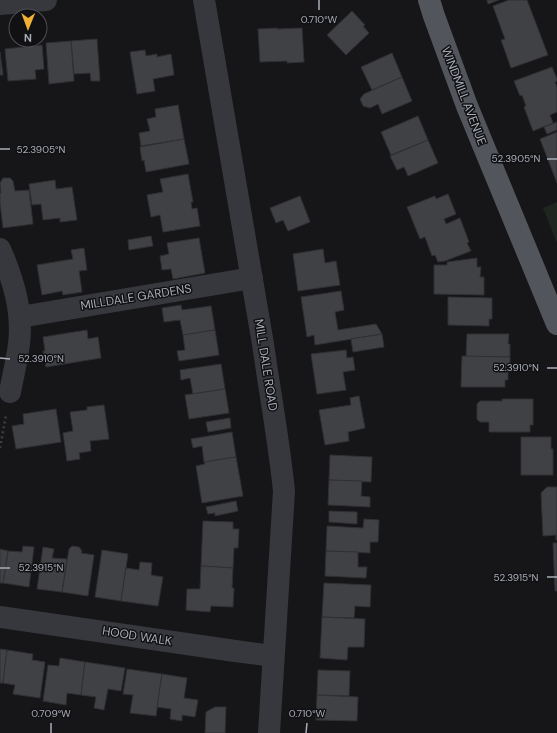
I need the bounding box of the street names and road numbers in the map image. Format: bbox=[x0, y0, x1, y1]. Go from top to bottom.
street label: WINDMILL AVENUE bbox=[438, 44, 490, 148]
street label: MILLDALE GARDENS bbox=[79, 280, 193, 314]
street label: MILL DALE ROAD bbox=[251, 318, 281, 412]
street label: HOOD WALK bbox=[101, 623, 173, 649]

